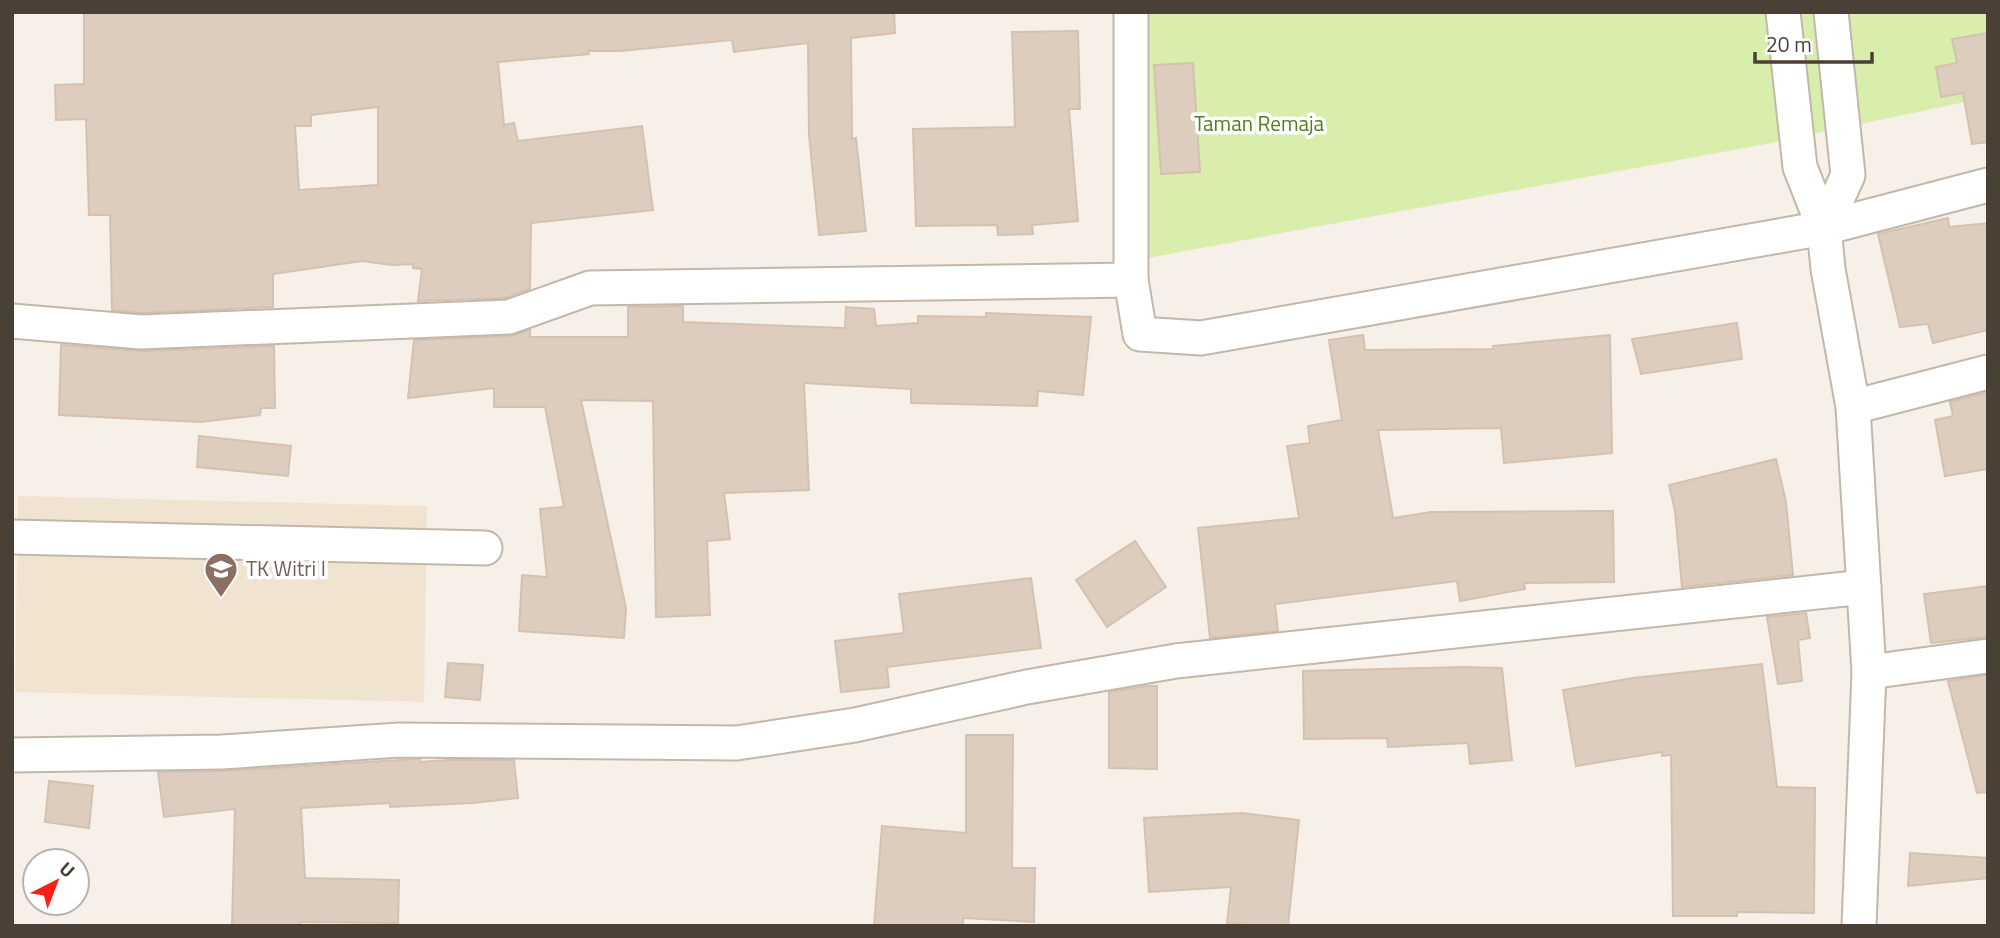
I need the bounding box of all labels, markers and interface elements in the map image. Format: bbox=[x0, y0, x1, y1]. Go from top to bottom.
scale bar bbox=[1755, 21, 1872, 65]
text: 20 m bbox=[1766, 28, 1812, 60]
park label: Taman Remaja bbox=[1194, 107, 1325, 139]
school or university icon: TK Witri I bbox=[202, 550, 240, 599]
place label: TK Witri I bbox=[246, 552, 326, 584]
north arrow bbox=[21, 847, 91, 917]
text: U bbox=[53, 854, 82, 884]

